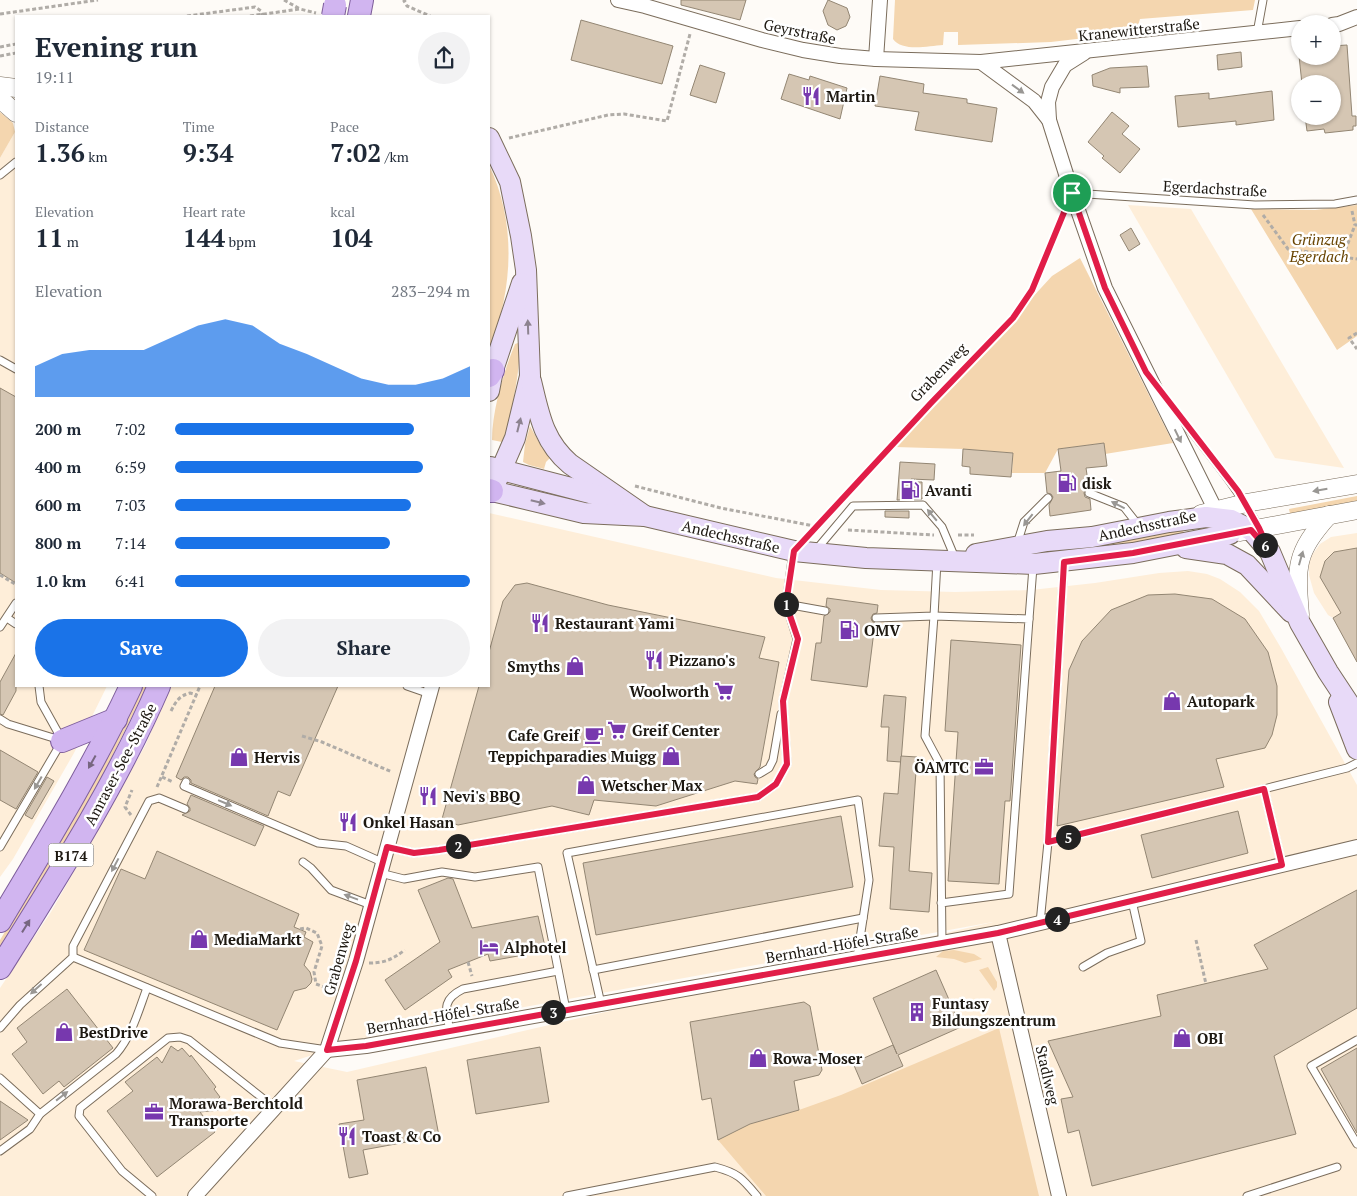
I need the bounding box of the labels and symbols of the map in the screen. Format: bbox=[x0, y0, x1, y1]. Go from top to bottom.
street label: Kranewitterstraße bbox=[1077, 13, 1201, 45]
street label: Geyrstraße bbox=[762, 14, 838, 48]
one-way arrow bbox=[1011, 83, 1024, 94]
restaurant icon: Martin bbox=[800, 85, 822, 107]
place label: Martin bbox=[826, 86, 876, 106]
pin bbox=[1051, 172, 1093, 214]
street label: Egerdachstraße bbox=[1162, 175, 1268, 201]
park label: Grünzug Egerdach bbox=[1288, 229, 1349, 266]
one-way arrow bbox=[524, 319, 532, 335]
street label: Grabenweg bbox=[905, 337, 972, 406]
one-way arrow bbox=[515, 417, 523, 432]
one-way arrow bbox=[1174, 429, 1182, 443]
fuel station icon: disk bbox=[1056, 472, 1078, 494]
place label: disk bbox=[1082, 473, 1112, 493]
fuel station icon: Avanti bbox=[899, 479, 921, 501]
place label: Avanti bbox=[925, 480, 972, 500]
one-way arrow bbox=[1312, 487, 1328, 495]
one-way arrow bbox=[531, 498, 546, 506]
one-way arrow bbox=[1111, 501, 1126, 510]
street label: Andechsstraße bbox=[1096, 505, 1198, 545]
one-way arrow bbox=[926, 509, 937, 522]
one-way arrow bbox=[1022, 513, 1033, 526]
street label: Andechsstraße bbox=[680, 515, 782, 557]
pin: 6 bbox=[1252, 532, 1278, 558]
one-way arrow bbox=[1298, 550, 1306, 565]
pin: 1 bbox=[774, 592, 798, 616]
restaurant icon: Restaurant Yami bbox=[529, 612, 551, 634]
place label: Restaurant Yami bbox=[555, 613, 674, 633]
fuel station icon: OMV bbox=[838, 619, 860, 641]
place label: OMV bbox=[864, 620, 901, 640]
restaurant icon: Pizzano's bbox=[643, 649, 665, 671]
place label: Pizzano's bbox=[669, 650, 735, 670]
shop icon: Smyths bbox=[564, 655, 586, 677]
place label: Smyths bbox=[507, 656, 560, 676]
supermarket icon: Woolworth bbox=[713, 680, 735, 702]
place label: Woolworth bbox=[629, 681, 709, 701]
shop icon: Autopark bbox=[1161, 690, 1183, 712]
place label: Autopark bbox=[1187, 691, 1255, 711]
street label: Amraser-See-Straße bbox=[79, 699, 161, 829]
supermarket icon: Greif Center bbox=[606, 719, 628, 741]
place label: Greif Center bbox=[632, 720, 720, 740]
cafe icon: Cafe Greif bbox=[583, 724, 605, 746]
place label: Cafe Greif bbox=[508, 725, 580, 745]
shop icon: Teppichparadies Muigg bbox=[660, 745, 682, 767]
shop icon: Hervis bbox=[228, 746, 250, 768]
place label: Teppichparadies Muigg bbox=[488, 746, 657, 766]
place label: Hervis bbox=[254, 747, 300, 767]
one-way arrow bbox=[88, 754, 96, 769]
office icon: ÖAMTC bbox=[973, 756, 995, 778]
place label: ÖAMTC bbox=[914, 757, 969, 777]
shop icon: Wetscher Max bbox=[575, 774, 597, 796]
place label: Wetscher Max bbox=[601, 775, 703, 795]
one-way arrow bbox=[33, 776, 42, 789]
restaurant icon: Nevi's BBQ bbox=[417, 785, 439, 807]
place label: Nevi's BBQ bbox=[443, 786, 521, 806]
one-way arrow bbox=[218, 800, 232, 808]
restaurant icon: Onkel Hasan bbox=[337, 811, 359, 833]
place label: Onkel Hasan bbox=[363, 812, 455, 832]
pin: 5 bbox=[1056, 824, 1080, 850]
pin: 2 bbox=[446, 834, 470, 858]
road number: B174 bbox=[48, 844, 94, 866]
one-way arrow bbox=[111, 857, 119, 872]
one-way arrow bbox=[343, 893, 358, 901]
pin: 4 bbox=[1044, 906, 1070, 932]
street label: Grabenweg bbox=[318, 919, 358, 998]
one-way arrow bbox=[21, 920, 31, 933]
street label: Bernhard-Höfel-Straße bbox=[764, 921, 920, 967]
shop icon: MediaMarkt bbox=[188, 928, 210, 950]
place label: MediaMarkt bbox=[214, 929, 302, 949]
hotel icon: Alphotel bbox=[478, 936, 500, 958]
place label: Alphotel bbox=[504, 937, 567, 957]
one-way arrow bbox=[30, 984, 43, 995]
street label: Bernhard-Höfel-Straße bbox=[365, 992, 521, 1038]
place label: Funtasy Bildungszentrum bbox=[932, 993, 1056, 1030]
pin: 3 bbox=[540, 1000, 566, 1024]
building icon: Funtasy Bildungszentrum bbox=[906, 1001, 928, 1023]
shop icon: BestDrive bbox=[53, 1021, 75, 1043]
place label: BestDrive bbox=[79, 1022, 148, 1042]
shop icon: OBI bbox=[1171, 1027, 1193, 1049]
place label: OBI bbox=[1197, 1028, 1224, 1048]
street label: Stadlweg bbox=[1031, 1043, 1065, 1108]
shop icon: Rowa-Moser bbox=[747, 1047, 769, 1069]
place label: Rowa-Moser bbox=[773, 1048, 863, 1068]
one-way arrow bbox=[55, 1091, 68, 1102]
place label: Morawa-Berchtold Transporte bbox=[169, 1093, 303, 1130]
office icon: Morawa-Berchtold Transporte bbox=[143, 1101, 165, 1123]
restaurant icon: Toast & Co bbox=[336, 1125, 358, 1147]
place label: Toast & Co bbox=[362, 1126, 441, 1146]

